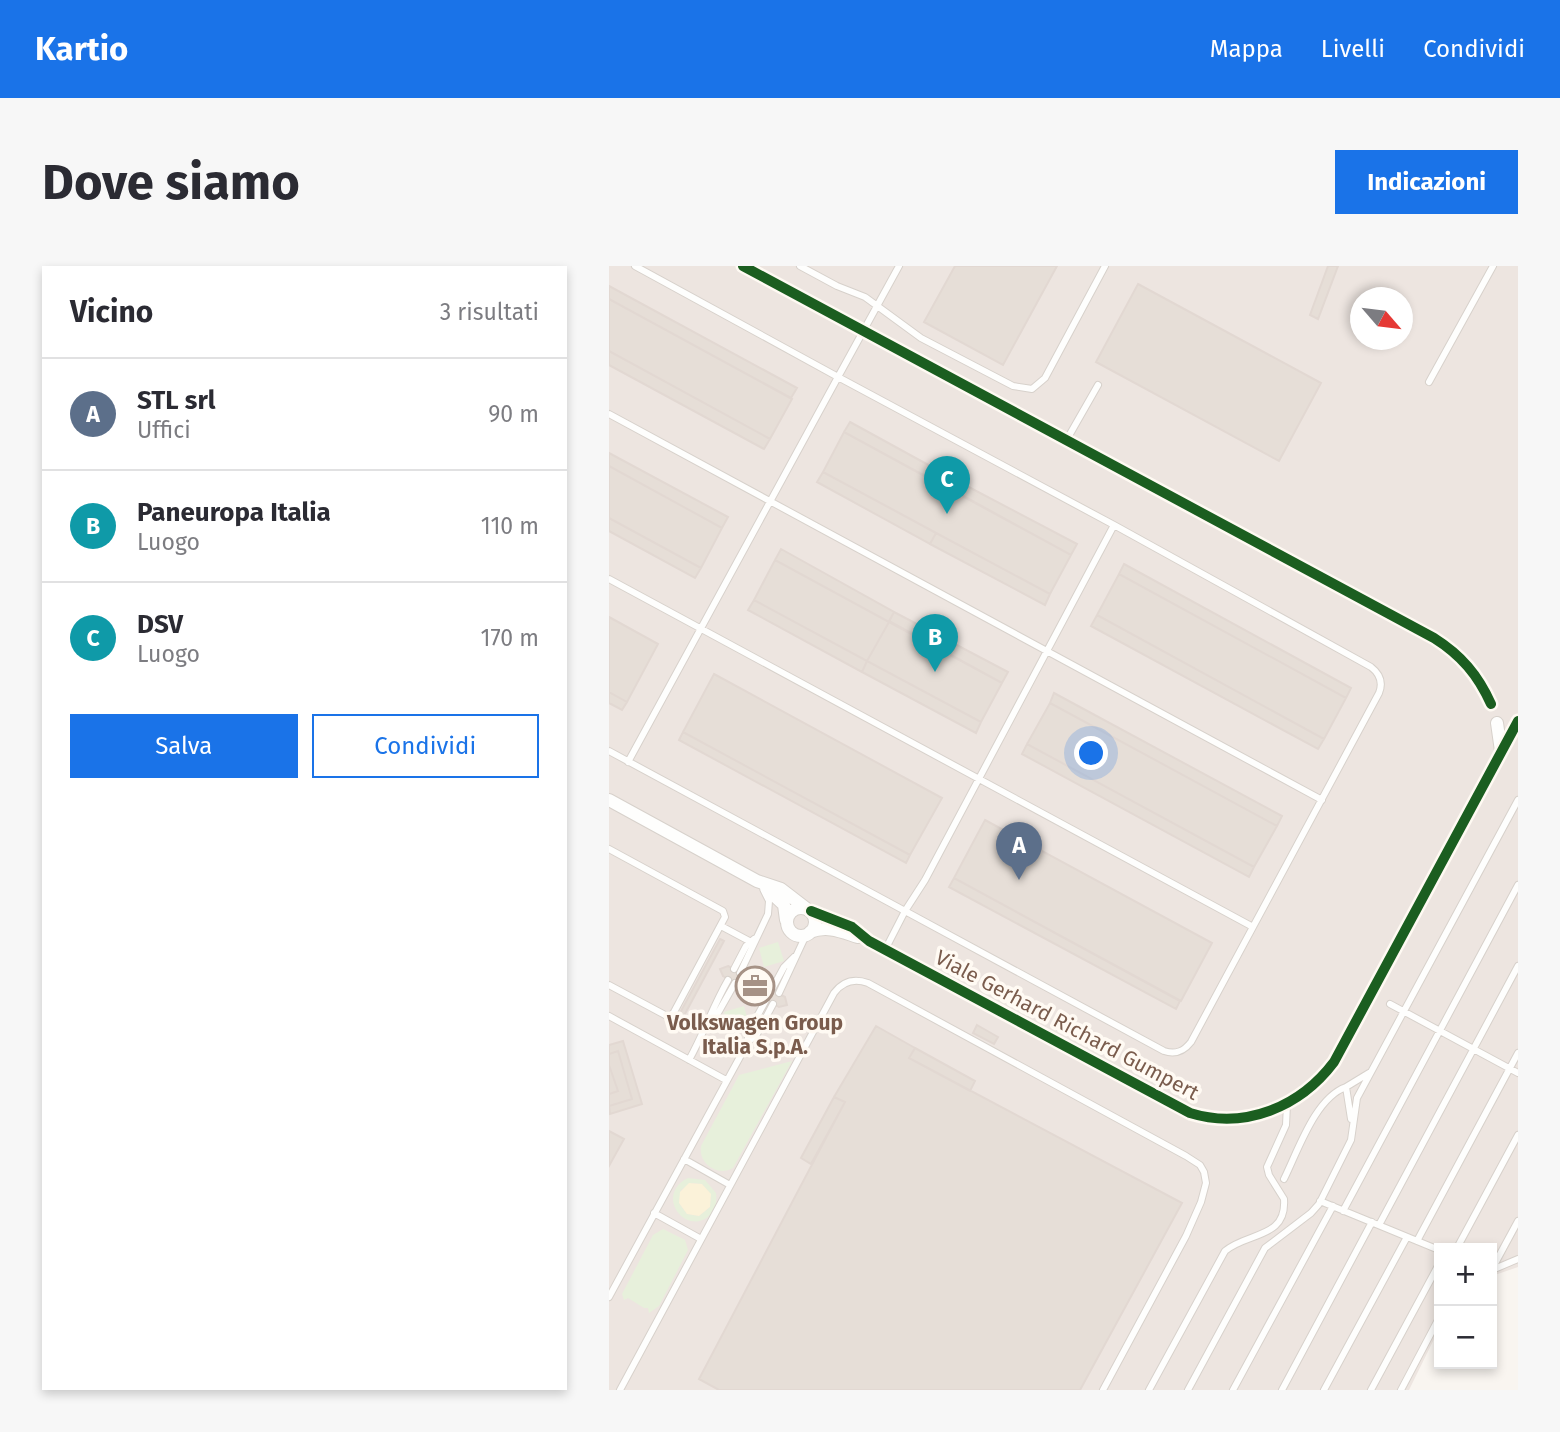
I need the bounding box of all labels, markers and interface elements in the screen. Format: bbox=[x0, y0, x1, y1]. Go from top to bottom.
text: Kartio bbox=[35, 29, 128, 69]
text: Mappa bbox=[1210, 35, 1283, 63]
text: Livelli bbox=[1321, 35, 1385, 63]
text: Condividi bbox=[1423, 35, 1525, 63]
button: Indicazioni bbox=[1335, 150, 1518, 214]
text: Dove siamo bbox=[42, 153, 300, 212]
north arrow bbox=[1350, 287, 1413, 350]
text: Vicino bbox=[70, 294, 153, 330]
text: 3 risultati bbox=[440, 298, 539, 326]
text: STL srl bbox=[137, 385, 216, 416]
text: A bbox=[86, 400, 100, 428]
text: 90 m bbox=[488, 400, 539, 428]
text: Uffici bbox=[137, 416, 191, 444]
pin: C bbox=[924, 456, 970, 514]
text: Paneuropa Italia bbox=[137, 497, 331, 528]
text: B bbox=[86, 512, 100, 540]
text: 110 m bbox=[481, 512, 539, 540]
text: Luogo bbox=[137, 528, 200, 556]
text: DSV bbox=[137, 609, 183, 640]
pin: B bbox=[912, 614, 958, 672]
text: C bbox=[86, 624, 100, 652]
text: 170 m bbox=[480, 624, 539, 652]
text: Luogo bbox=[137, 640, 200, 668]
button: Salva bbox=[70, 714, 298, 778]
button: Condividi bbox=[312, 714, 539, 778]
your location bbox=[1074, 736, 1108, 770]
pin: A bbox=[996, 822, 1042, 880]
street label: Viale Gerhard Richard Gumpert bbox=[931, 944, 1204, 1106]
office icon: Volkswagen Group Italia S.p.A. bbox=[734, 965, 776, 1007]
place label: Volkswagen Group Italia S.p.A. bbox=[666, 1010, 843, 1060]
map controls bbox=[1434, 1243, 1497, 1369]
button: + bbox=[1434, 1243, 1497, 1306]
button: − bbox=[1434, 1306, 1497, 1369]

